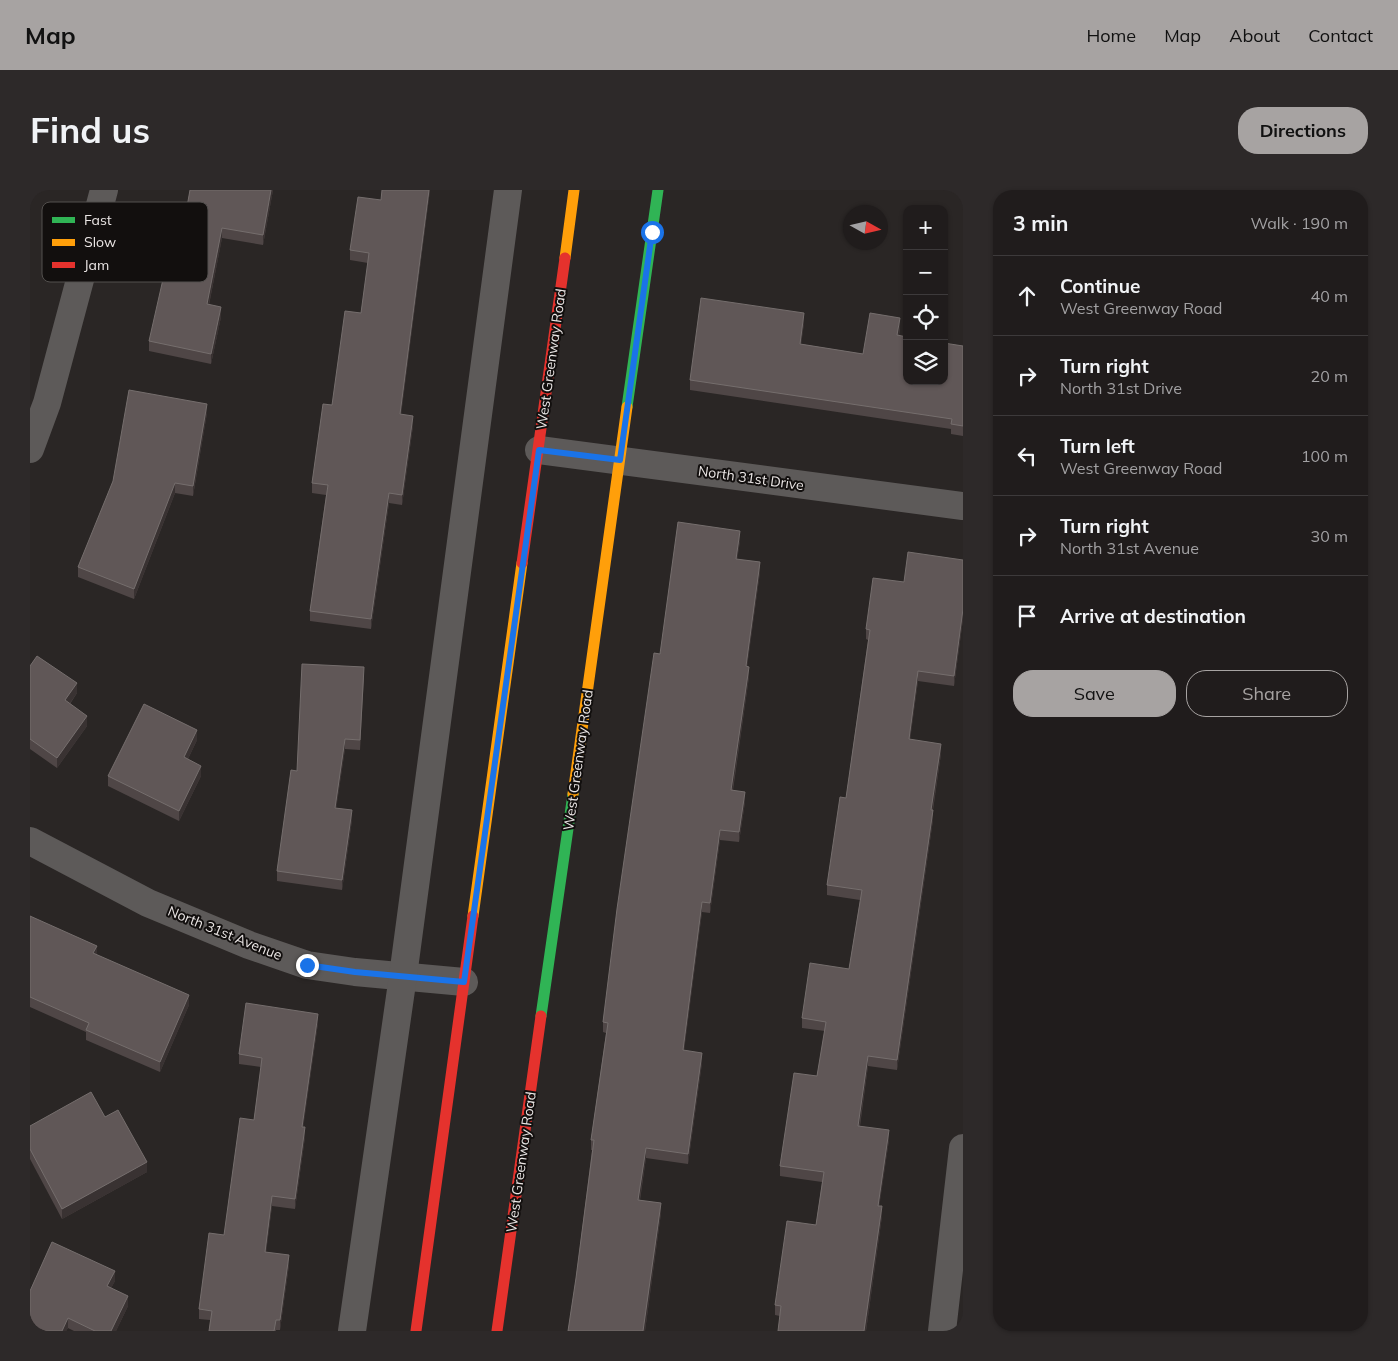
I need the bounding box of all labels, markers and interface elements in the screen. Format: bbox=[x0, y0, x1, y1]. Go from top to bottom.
text: Map bbox=[25, 20, 76, 50]
text: Home bbox=[1086, 24, 1136, 47]
text: Map bbox=[1164, 24, 1201, 47]
text: About bbox=[1229, 24, 1280, 47]
text: Contact bbox=[1308, 24, 1373, 47]
button: Directions bbox=[1238, 107, 1368, 154]
text: Find us bbox=[30, 108, 150, 152]
legend bbox=[42, 202, 208, 282]
north arrow bbox=[843, 205, 888, 250]
map controls bbox=[903, 205, 948, 385]
button: + bbox=[903, 205, 948, 250]
text: 3 min bbox=[1013, 210, 1068, 236]
text: Fast bbox=[84, 211, 112, 229]
text: Walk · 190 m bbox=[1250, 213, 1348, 233]
route start bbox=[641, 221, 664, 244]
text: Slow bbox=[84, 233, 116, 251]
button: − bbox=[903, 250, 948, 295]
text: Jam bbox=[84, 256, 109, 274]
text: Continue bbox=[1060, 274, 1140, 298]
icon: ahead bbox=[1013, 282, 1041, 310]
text: 40 m bbox=[1311, 286, 1348, 306]
street label: West Greenway Road bbox=[532, 287, 570, 431]
button: locate bbox=[903, 295, 948, 340]
text: West Greenway Road bbox=[1060, 298, 1222, 318]
button: layers bbox=[903, 340, 948, 385]
text: Turn right bbox=[1060, 354, 1149, 378]
icon: right bbox=[1013, 362, 1041, 390]
text: 20 m bbox=[1311, 366, 1348, 386]
text: North 31st Drive bbox=[1060, 378, 1182, 398]
text: Turn left bbox=[1060, 434, 1135, 458]
icon: left bbox=[1013, 442, 1041, 470]
text: 100 m bbox=[1301, 446, 1348, 466]
text: West Greenway Road bbox=[1060, 458, 1222, 478]
street label: North 31st Drive bbox=[697, 462, 805, 494]
text: Turn right bbox=[1060, 514, 1149, 538]
icon: right bbox=[1013, 522, 1041, 550]
text: 30 m bbox=[1311, 526, 1348, 546]
text: North 31st Avenue bbox=[1060, 538, 1199, 558]
icon: arrive bbox=[1013, 602, 1041, 630]
text: Arrive at destination bbox=[1060, 604, 1246, 628]
button: Save bbox=[1013, 670, 1176, 717]
button: Share bbox=[1186, 670, 1348, 717]
street label: West Greenway Road bbox=[559, 688, 597, 832]
street label: North 31st Avenue bbox=[165, 902, 285, 964]
route end bbox=[296, 954, 319, 977]
street label: West Greenway Road bbox=[502, 1090, 540, 1234]

